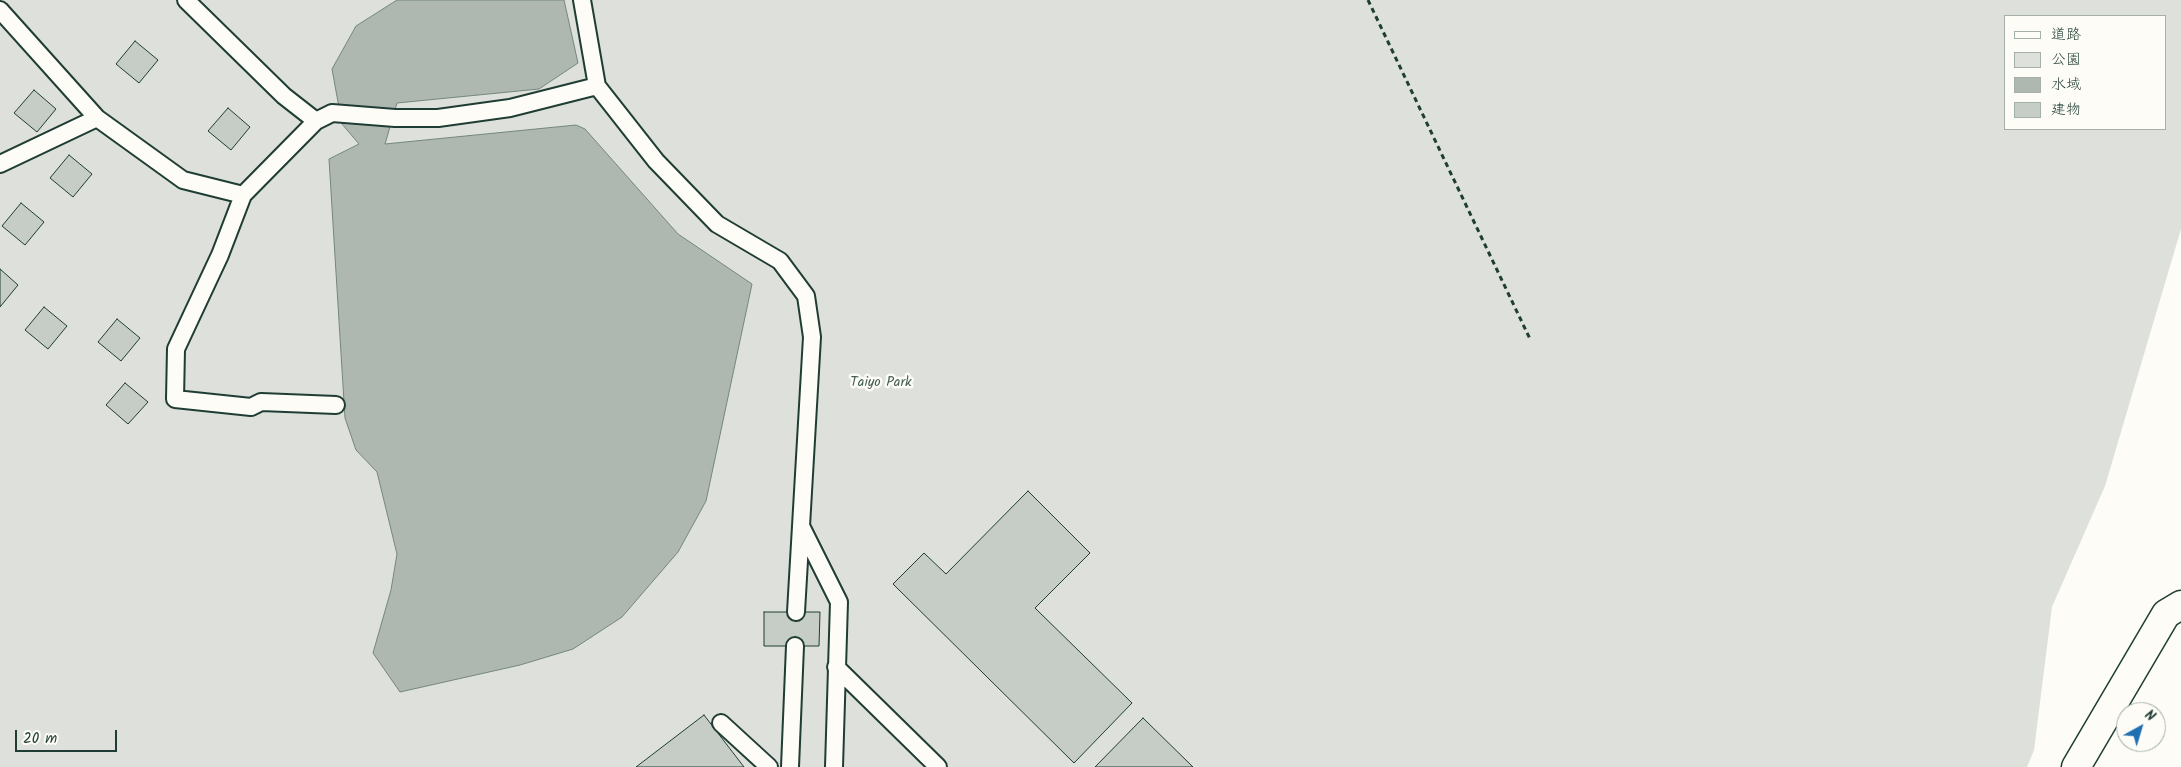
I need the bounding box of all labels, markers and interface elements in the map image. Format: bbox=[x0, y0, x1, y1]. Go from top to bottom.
legend bbox=[2004, 15, 2166, 130]
text: 道路 bbox=[2051, 23, 2081, 47]
text: 公園 bbox=[2051, 48, 2081, 72]
text: 水域 bbox=[2051, 73, 2081, 97]
text: 建物 bbox=[2051, 98, 2081, 122]
park label: Taiyo Park bbox=[850, 376, 912, 392]
north arrow bbox=[2116, 702, 2166, 752]
text: N bbox=[2139, 705, 2160, 727]
scale bar bbox=[18, 720, 120, 752]
text: 20 m bbox=[23, 727, 57, 751]

